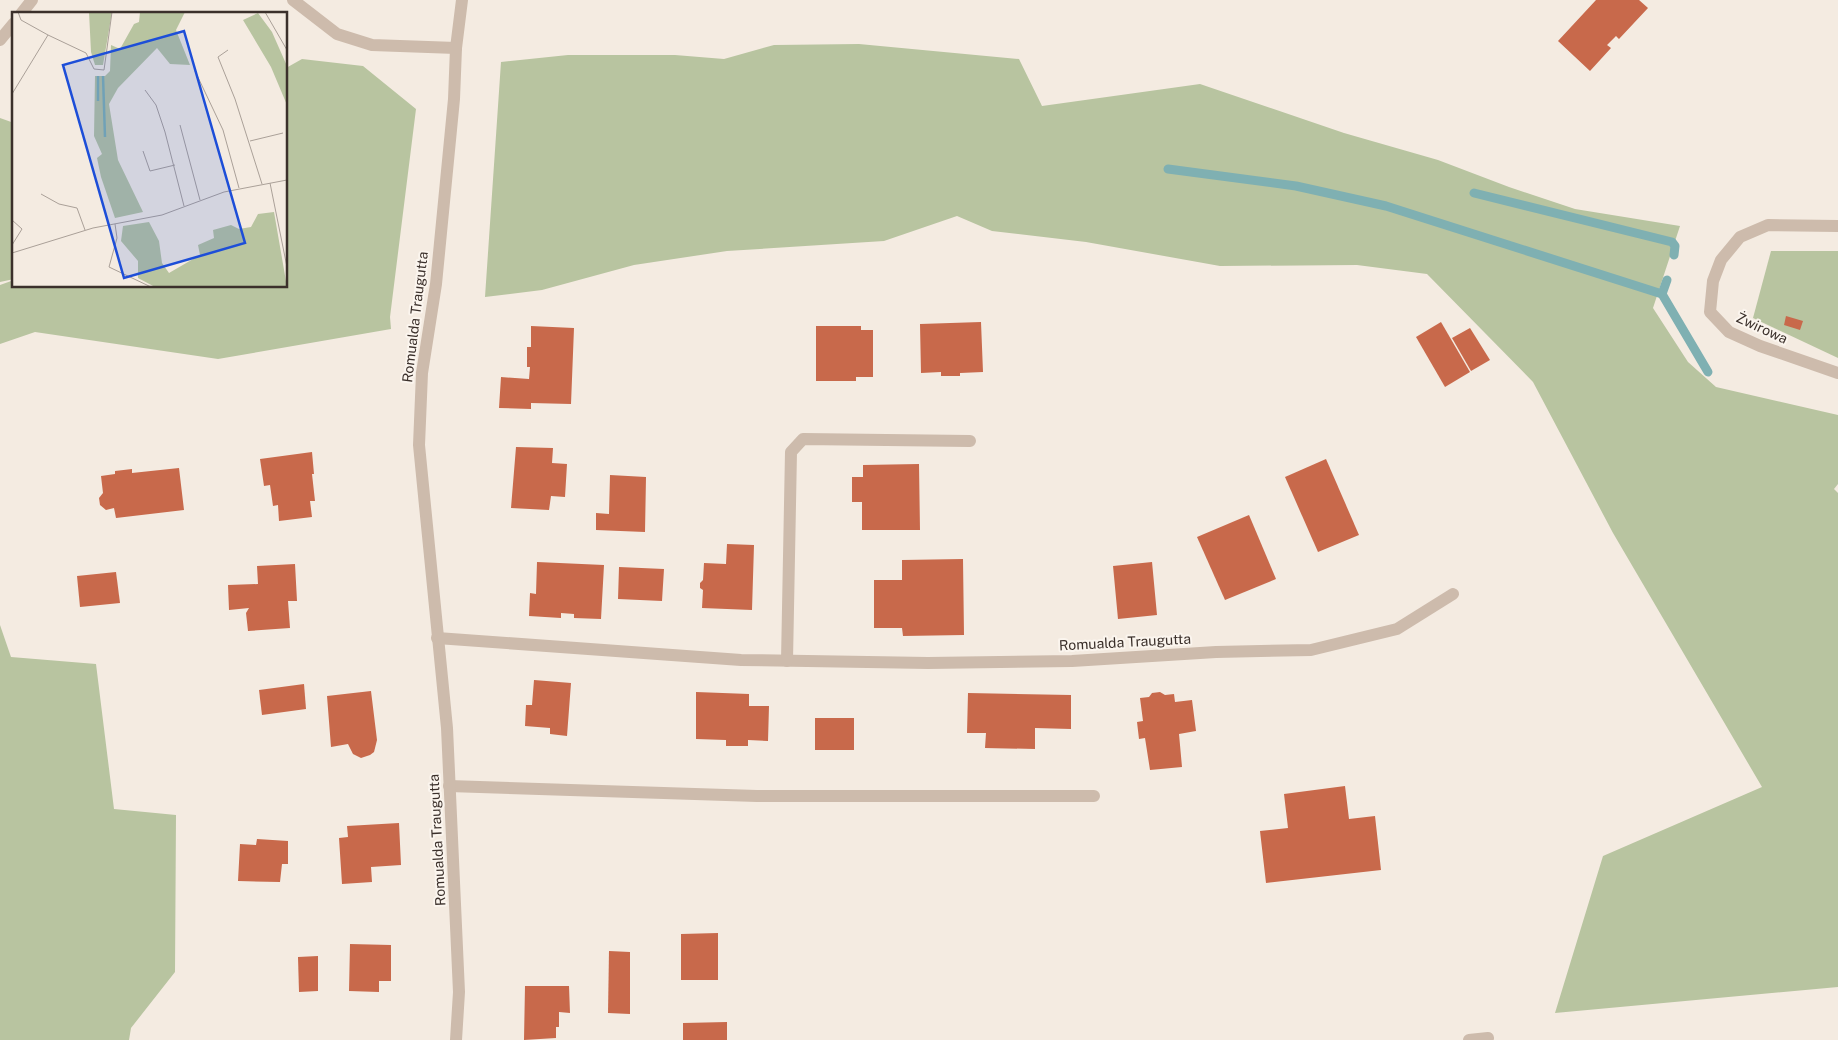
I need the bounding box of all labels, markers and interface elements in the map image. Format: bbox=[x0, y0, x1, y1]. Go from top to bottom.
inset map bbox=[12, 12, 288, 288]
street label: Romualda Traugutta bbox=[399, 251, 431, 383]
street label: Żwirowa bbox=[1734, 307, 1791, 347]
street label: Romualda Traugutta bbox=[1059, 631, 1191, 653]
street label: Romualda Traugutta bbox=[426, 774, 448, 906]

